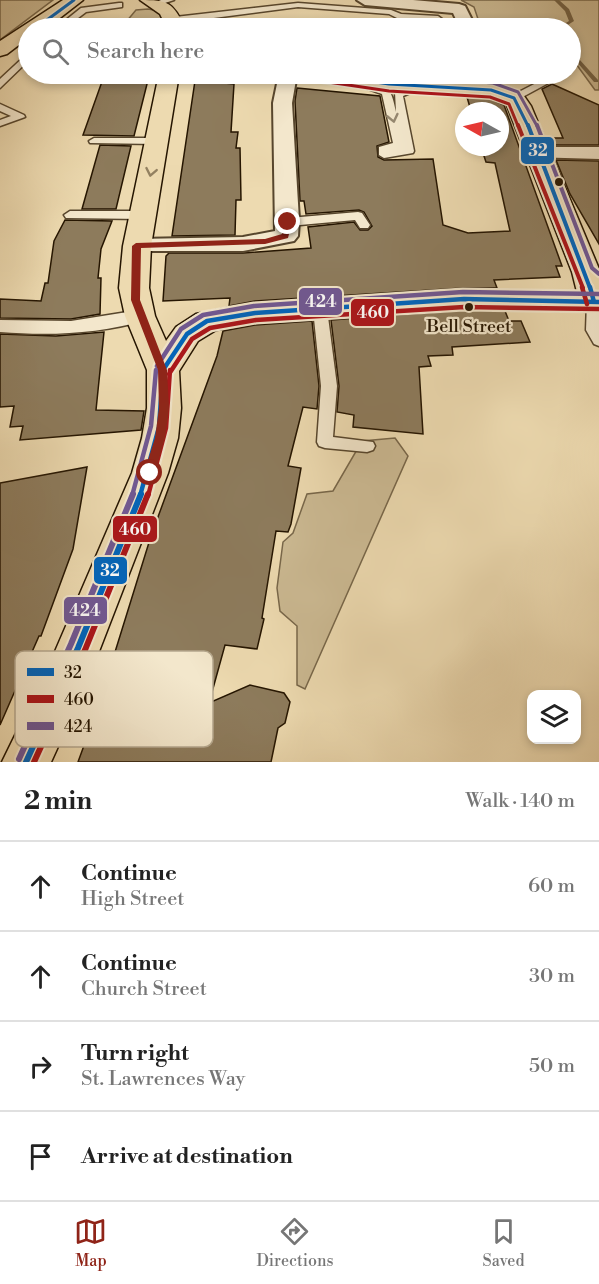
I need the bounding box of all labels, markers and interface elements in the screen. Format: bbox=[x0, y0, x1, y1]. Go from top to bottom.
search box bbox=[18, 18, 581, 84]
icon: search bbox=[39, 35, 72, 68]
text: Search here bbox=[87, 38, 204, 65]
north arrow bbox=[455, 102, 509, 156]
one-way arrow bbox=[385, 113, 398, 123]
line badge: 32 bbox=[520, 136, 555, 165]
text: 32 bbox=[528, 141, 548, 161]
one-way arrow bbox=[145, 167, 158, 177]
unlabelled marker bbox=[553, 176, 565, 188]
route end bbox=[274, 208, 300, 234]
line badge: 424 bbox=[298, 287, 343, 316]
text: 424 bbox=[305, 292, 337, 312]
line badge: 460 bbox=[350, 298, 395, 327]
marker: Bell Street bbox=[463, 301, 475, 313]
text: 460 bbox=[357, 303, 389, 323]
place label: Bell Street bbox=[426, 315, 512, 338]
route start bbox=[136, 459, 162, 485]
line badge: 460 bbox=[112, 515, 158, 543]
text: 460 bbox=[119, 520, 151, 540]
line badge: 32 bbox=[93, 556, 128, 585]
text: 32 bbox=[100, 561, 120, 581]
line badge: 424 bbox=[63, 596, 108, 625]
text: 424 bbox=[69, 601, 101, 621]
legend bbox=[15, 651, 213, 747]
text: 32 bbox=[64, 663, 82, 683]
text: 460 bbox=[64, 690, 94, 710]
map controls bbox=[527, 690, 581, 744]
button: layers bbox=[527, 690, 581, 744]
text: 424 bbox=[64, 717, 93, 737]
text: 2 min bbox=[24, 785, 92, 817]
text: Walk · 140 m bbox=[465, 789, 575, 814]
text: Continue bbox=[81, 860, 177, 887]
icon: ahead bbox=[24, 870, 57, 903]
text: 60 m bbox=[528, 874, 575, 899]
text: High Street bbox=[81, 887, 184, 912]
text: Continue bbox=[81, 950, 177, 977]
icon: ahead bbox=[24, 960, 57, 993]
text: 30 m bbox=[529, 964, 575, 989]
text: Church Street bbox=[81, 977, 207, 1002]
text: Turn right bbox=[81, 1040, 189, 1067]
icon: right bbox=[24, 1050, 57, 1083]
text: 50 m bbox=[529, 1054, 575, 1079]
text: St. Lawrences Way bbox=[81, 1067, 245, 1092]
icon: arrive bbox=[24, 1140, 57, 1173]
text: Arrive at destination bbox=[81, 1143, 293, 1170]
tab: Map bbox=[74, 1215, 107, 1271]
tab: Directions bbox=[256, 1215, 334, 1271]
tab: Saved bbox=[482, 1215, 525, 1271]

